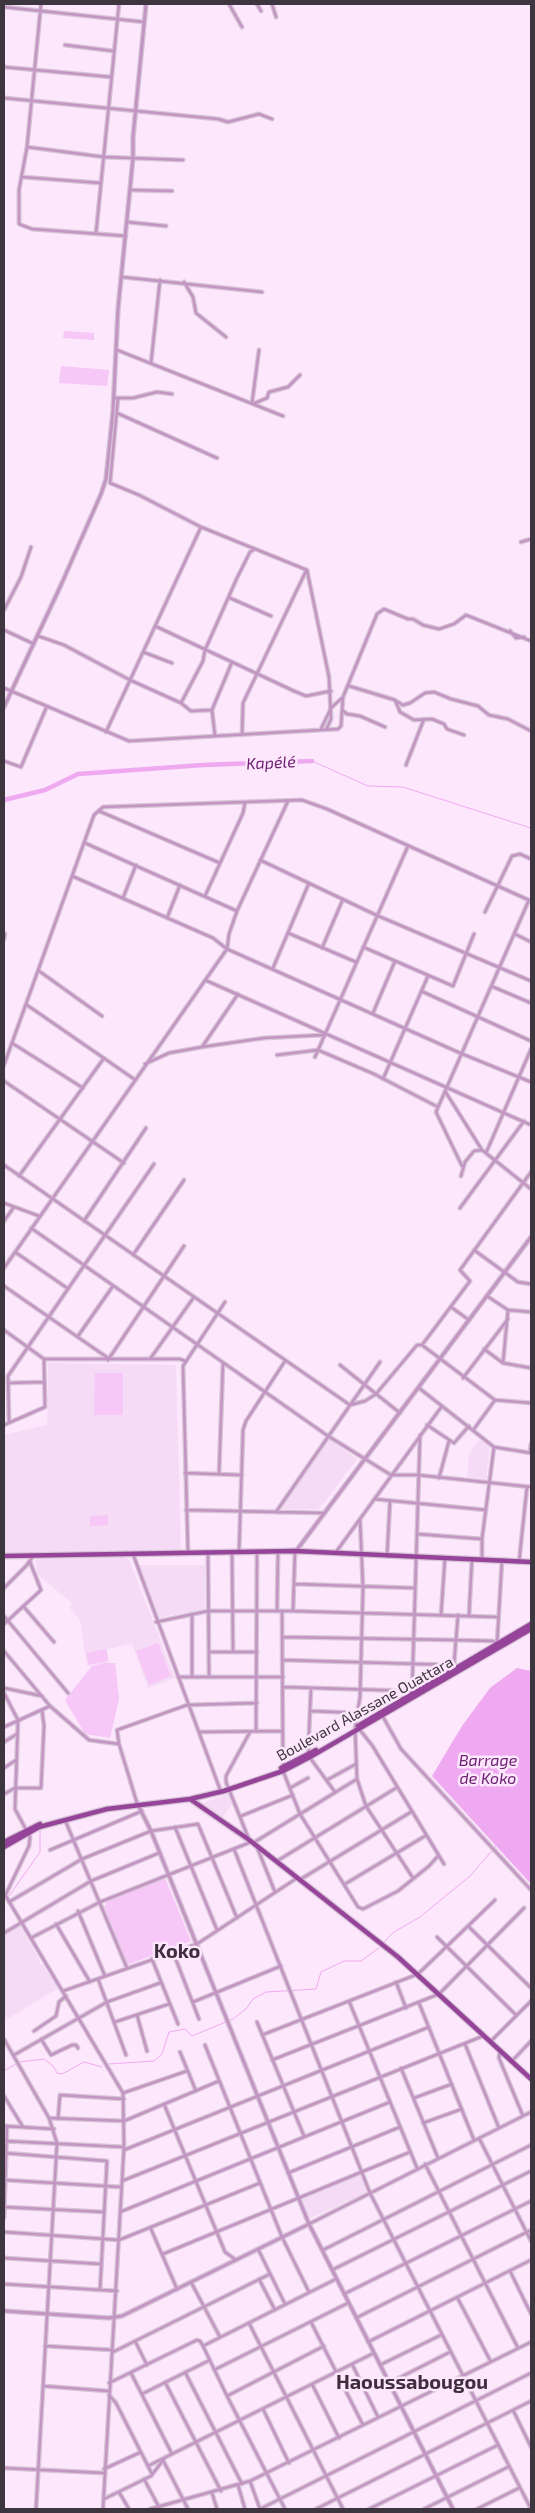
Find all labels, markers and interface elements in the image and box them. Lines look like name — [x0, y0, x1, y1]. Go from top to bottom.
water label: Kapélé — [246, 752, 296, 774]
street label: Boulevard Alassane Ouattara — [274, 1653, 456, 1765]
water label: Barrage de Koko — [459, 1751, 517, 1789]
district label: Koko — [154, 1939, 200, 1963]
district label: Haoussabougou — [336, 2370, 488, 2394]

